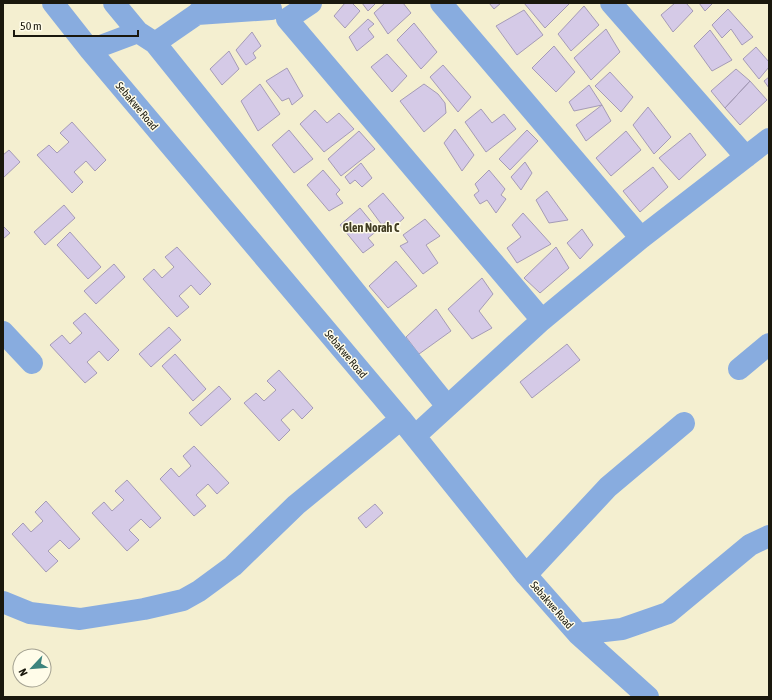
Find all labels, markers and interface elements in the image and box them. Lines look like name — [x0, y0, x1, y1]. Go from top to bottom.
scale bar — [14, 12, 138, 38]
text: 50 m — [20, 19, 42, 33]
street label: Sebakwe Road — [114, 80, 160, 132]
district label: Glen Norah C — [343, 221, 400, 235]
street label: Sebakwe Road — [323, 328, 369, 380]
street label: Sebakwe Road — [528, 579, 576, 631]
north arrow — [12, 648, 52, 688]
text: N — [16, 667, 30, 678]

